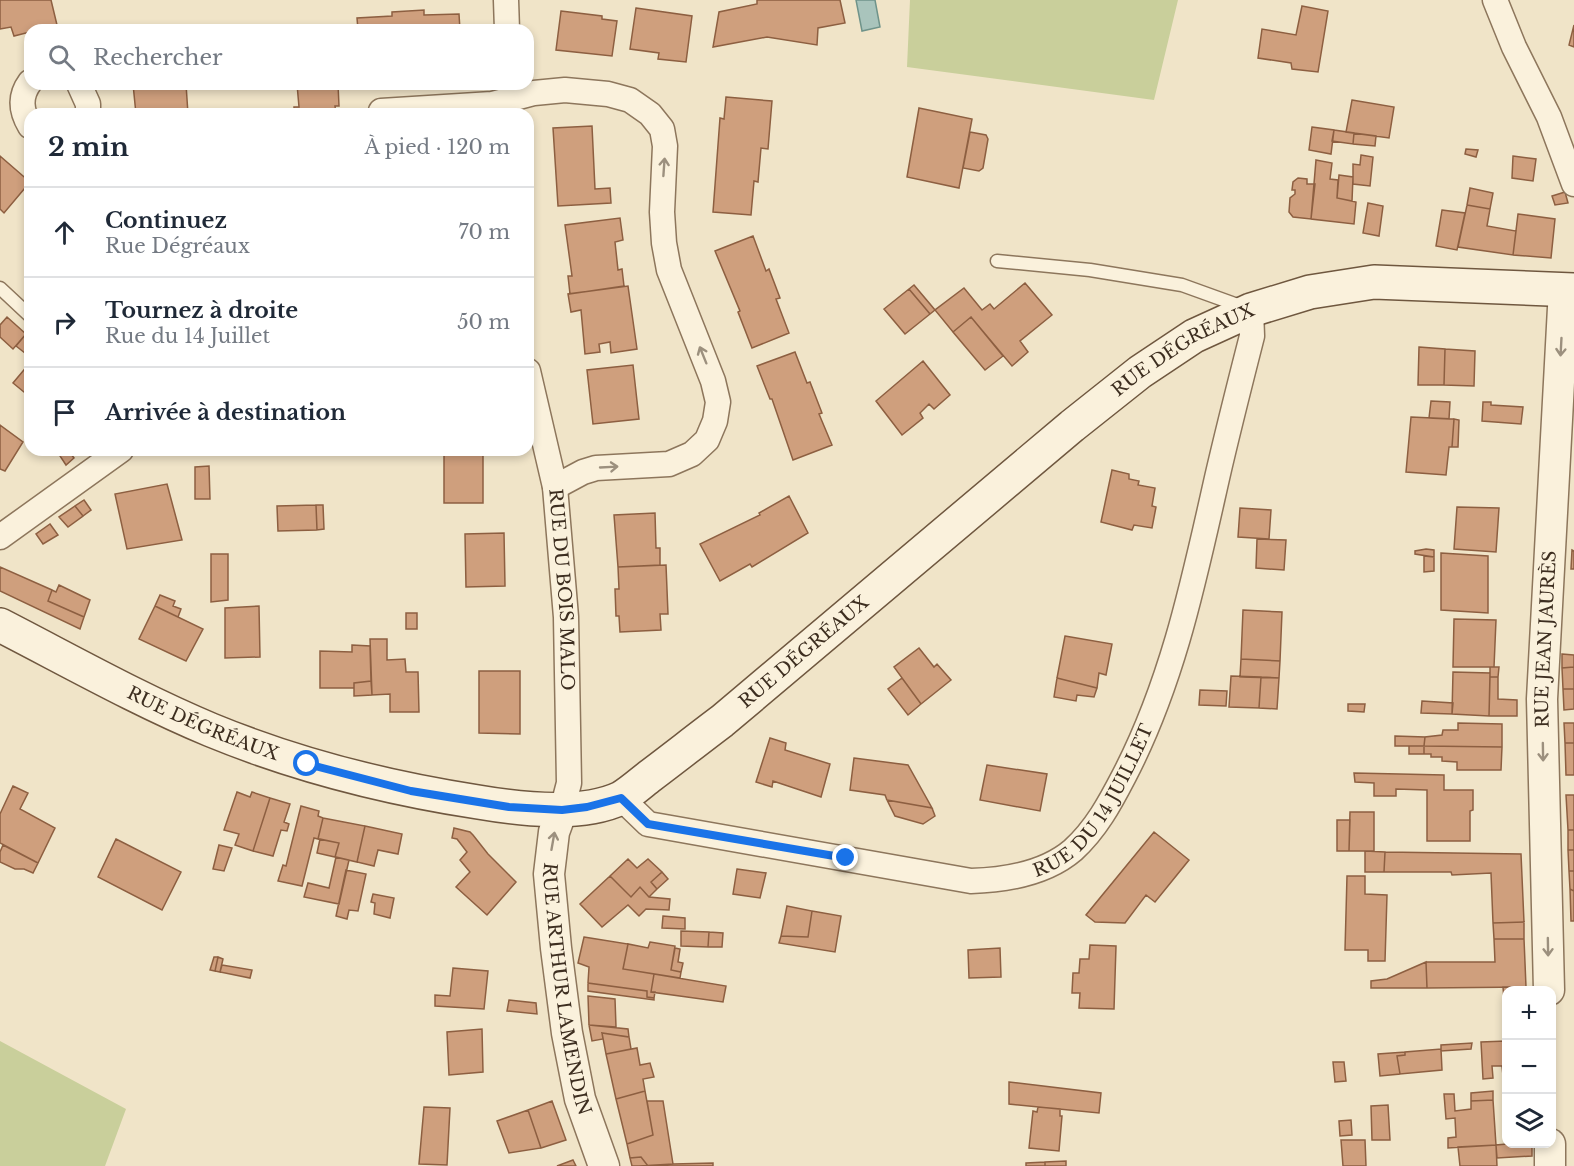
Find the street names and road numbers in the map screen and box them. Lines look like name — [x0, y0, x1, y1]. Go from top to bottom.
street label: RUE DÉGRÉAUX — [1107, 299, 1258, 401]
street label: RUE DU BOIS MALO — [544, 488, 578, 691]
street label: RUE JEAN JAURÈS — [1531, 550, 1561, 728]
street label: RUE DÉGRÉAUX — [735, 591, 873, 713]
street label: RUE DÉGRÉAUX — [123, 682, 282, 765]
street label: RUE DU 14 JUILLET — [1030, 720, 1158, 882]
street label: RUE ARTHUR LAMENDIN — [538, 861, 596, 1118]

